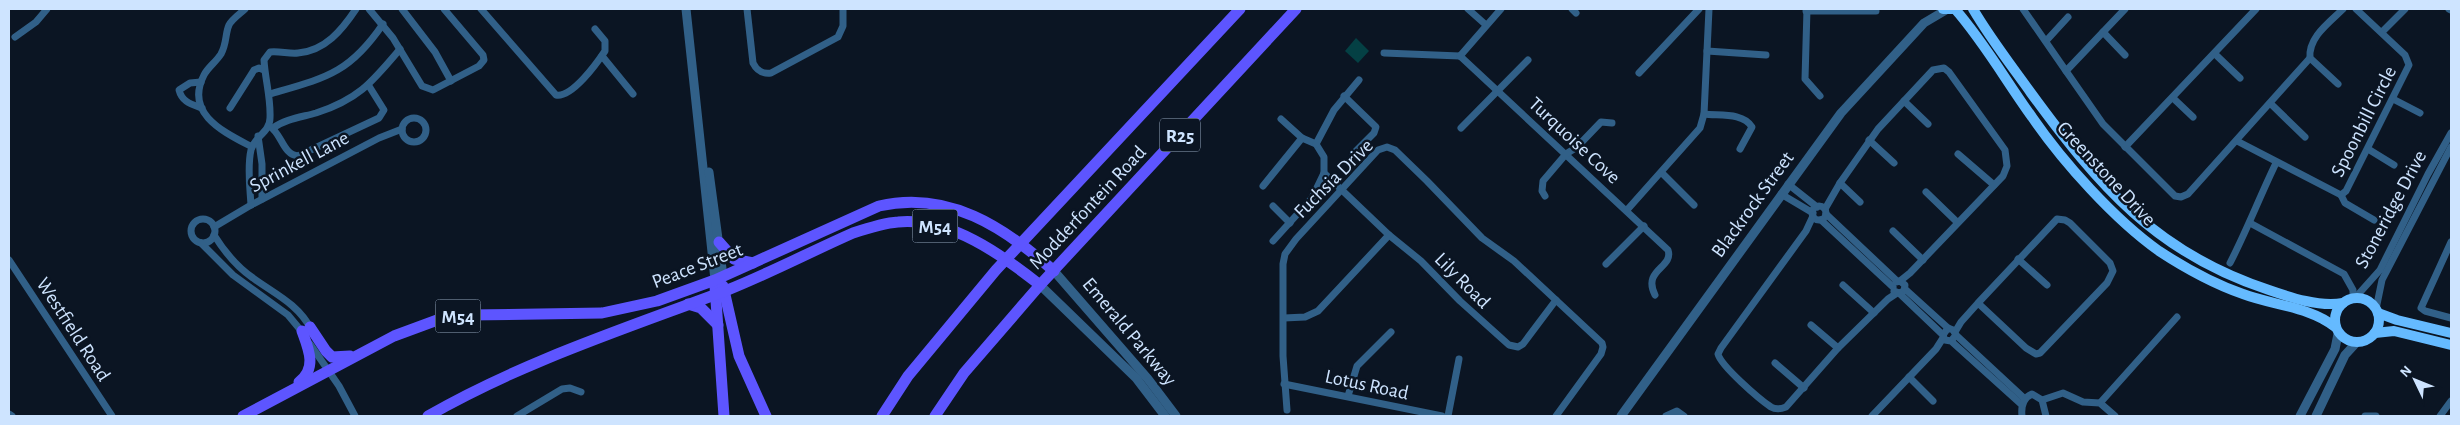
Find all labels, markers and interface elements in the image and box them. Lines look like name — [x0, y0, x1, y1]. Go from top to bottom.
street label: Spoonbill Circle — [2327, 63, 2400, 180]
street label: Turquoise Cove — [1525, 94, 1624, 188]
road number: R25 — [1160, 118, 1200, 152]
street label: Greenstone Drive — [2053, 118, 2159, 230]
street label: Sprinkell Lane — [247, 127, 352, 196]
street label: Fuchsia Drive — [1290, 135, 1377, 222]
street label: Modderfontein Road — [1026, 142, 1150, 273]
street label: Stoneridge Drive — [2351, 147, 2430, 272]
street label: Blackrock Street — [1708, 148, 1798, 261]
road number: M54 — [912, 210, 958, 242]
street label: Peace Street — [649, 239, 746, 292]
street label: Lily Road — [1431, 249, 1494, 312]
street label: Westfield Road — [32, 274, 114, 385]
street label: Emerald Parkway — [1079, 274, 1180, 390]
road number: M54 — [436, 300, 480, 332]
north arrow — [2390, 355, 2440, 405]
text: N — [2398, 363, 2415, 380]
street label: Lotus Road — [1323, 366, 1410, 404]

